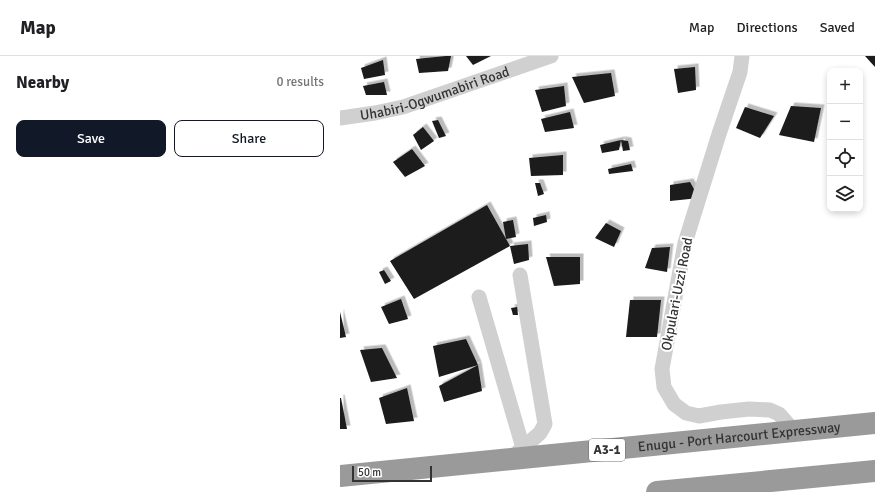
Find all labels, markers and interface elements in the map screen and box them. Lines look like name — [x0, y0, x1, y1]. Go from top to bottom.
text: Map — [20, 16, 56, 40]
text: Map — [689, 19, 715, 36]
text: Directions — [737, 19, 798, 36]
text: Saved — [820, 19, 855, 36]
street label: Uhabiri-Ogwumabiri Road — [359, 63, 511, 124]
map controls — [827, 68, 863, 212]
button: + — [827, 68, 863, 104]
text: Nearby — [16, 72, 69, 93]
text: 0 results — [276, 74, 324, 90]
button: − — [827, 104, 863, 140]
button: Save — [16, 120, 166, 157]
button: Share — [174, 120, 324, 157]
button: locate — [827, 140, 863, 176]
button: layers — [827, 176, 863, 212]
street label: Okpulari-Uzzi Road — [658, 236, 696, 352]
street label: Enugu - Port Harcourt Expressway — [637, 418, 842, 455]
road number: A3-1 — [589, 439, 625, 461]
scale bar — [352, 464, 432, 483]
text: 50 m — [358, 466, 381, 479]

